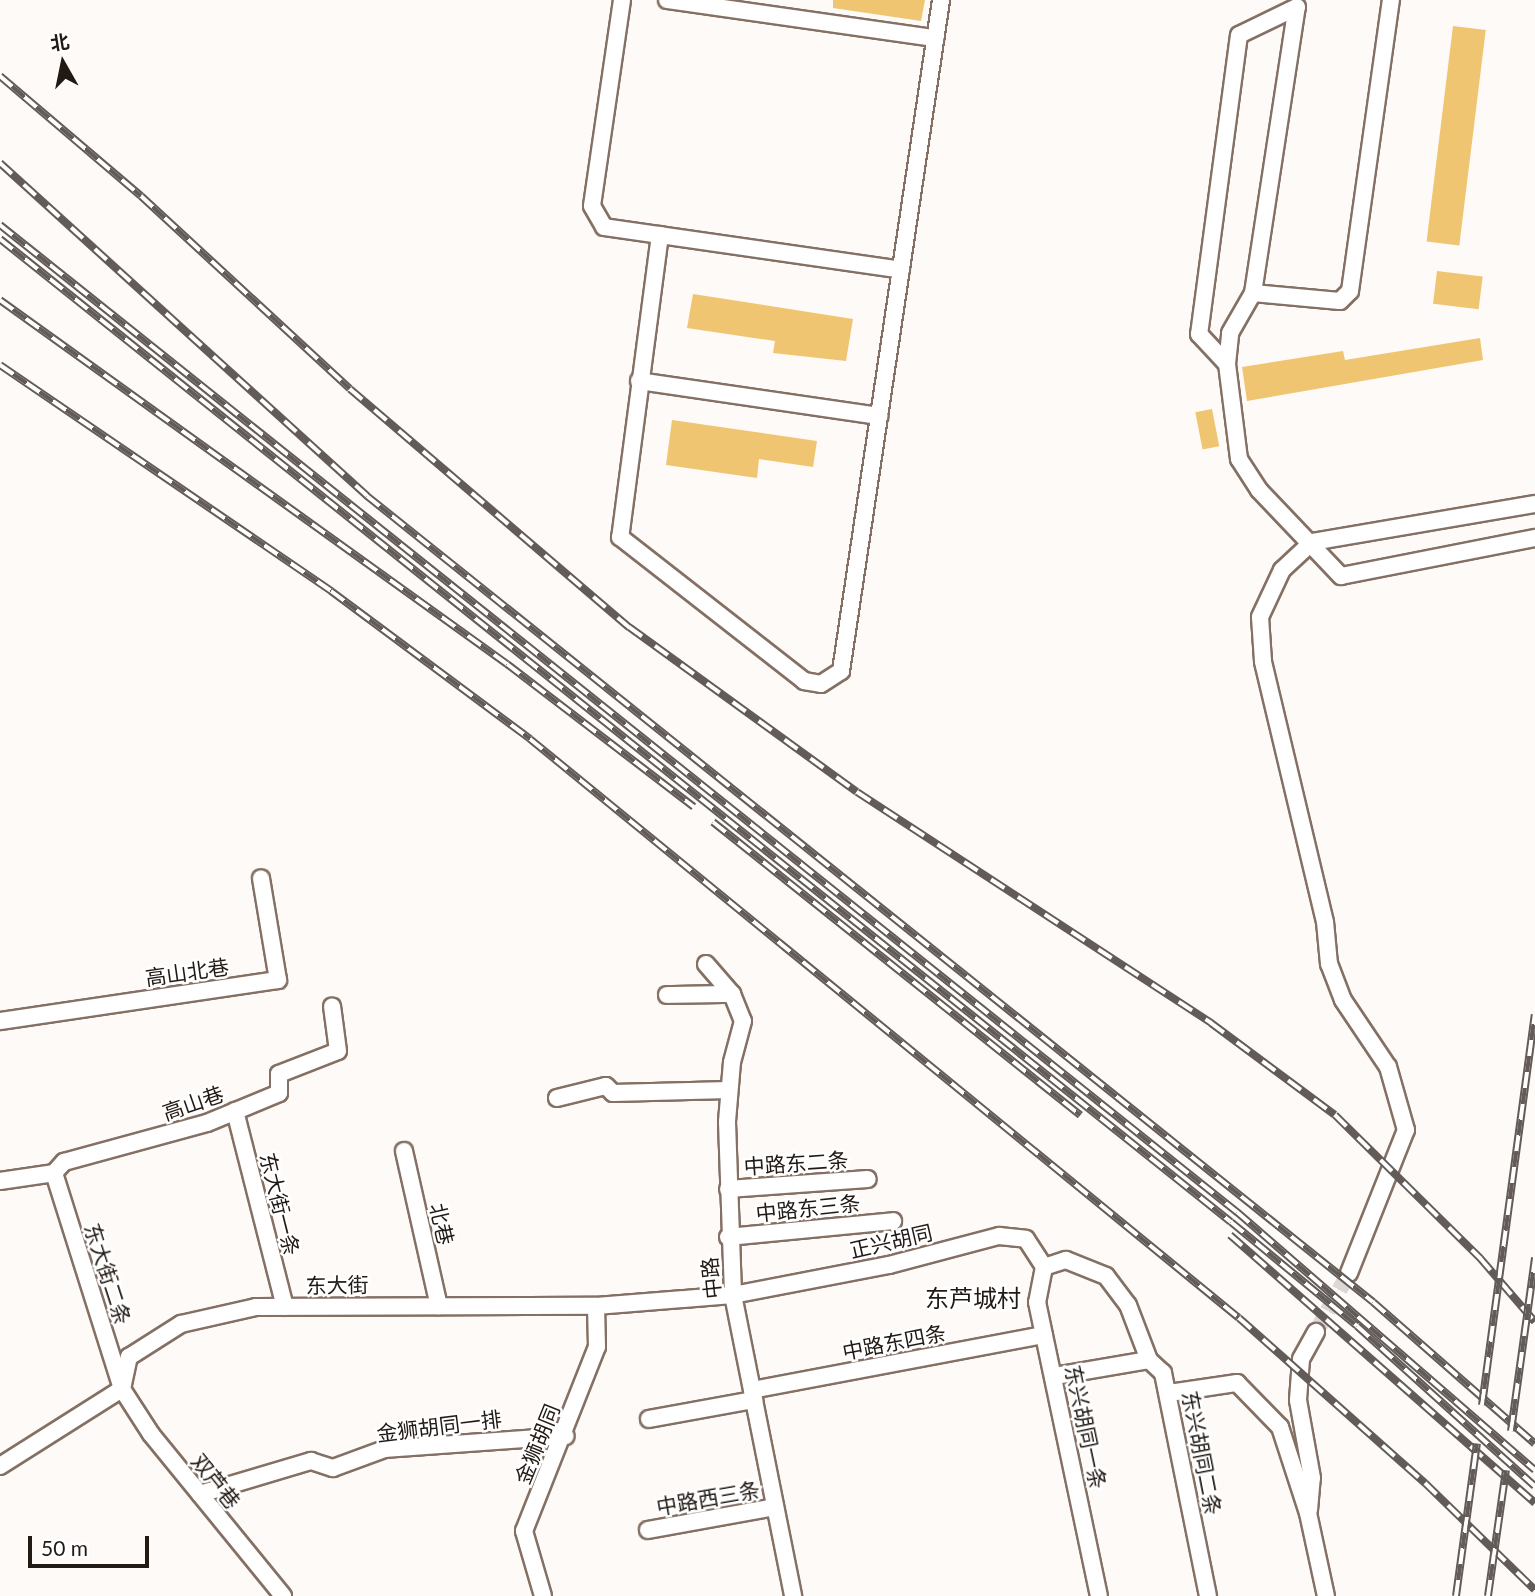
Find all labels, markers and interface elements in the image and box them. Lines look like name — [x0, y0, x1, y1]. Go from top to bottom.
north arrow — [28, 28, 98, 98]
text: 北 — [48, 29, 71, 55]
street label: 高山北巷 — [144, 954, 230, 990]
street label: 高山巷 — [159, 1081, 227, 1125]
street label: 中路东二条 — [743, 1147, 849, 1179]
street label: 东大街一条 — [255, 1150, 305, 1258]
street label: 中路东三条 — [754, 1190, 862, 1226]
street label: 北巷 — [425, 1201, 459, 1247]
street label: 正兴胡同 — [847, 1219, 935, 1263]
street label: 东大街二条 — [80, 1220, 136, 1328]
street label: 中路 — [696, 1256, 726, 1300]
street label: 东大街 — [305, 1272, 369, 1298]
district label: 东芦城村 — [925, 1284, 1021, 1312]
street label: 中路东四条 — [840, 1320, 948, 1364]
street label: 东兴胡同一条 — [1061, 1363, 1111, 1491]
street label: 东兴胡同二条 — [1178, 1389, 1226, 1517]
street label: 金狮胡同 — [510, 1400, 564, 1488]
street label: 金狮胡同一排 — [375, 1406, 503, 1446]
street label: 双芦巷 — [186, 1449, 246, 1513]
street label: 中路西三条 — [654, 1476, 762, 1520]
scale bar — [32, 1522, 152, 1566]
text: 50 m — [41, 1535, 88, 1560]

